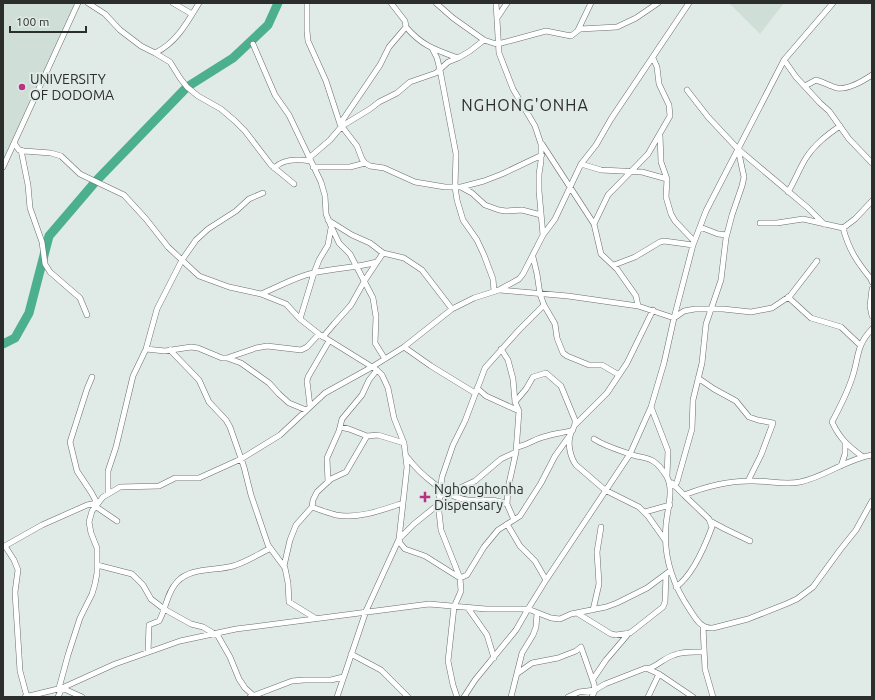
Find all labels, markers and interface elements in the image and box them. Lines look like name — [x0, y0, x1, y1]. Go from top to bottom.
scale bar — [10, 8, 86, 34]
text: 100 m — [16, 15, 49, 28]
place label: UNIVERSITY OF DODOMA — [30, 71, 114, 103]
marker: UNIVERSITY OF DODOMA — [17, 82, 27, 92]
district label: NGHONG'ONHA — [461, 96, 589, 114]
place label: Nghonghonha Dispensary — [434, 481, 524, 513]
marker: Nghonghonha Dispensary — [419, 491, 431, 503]

